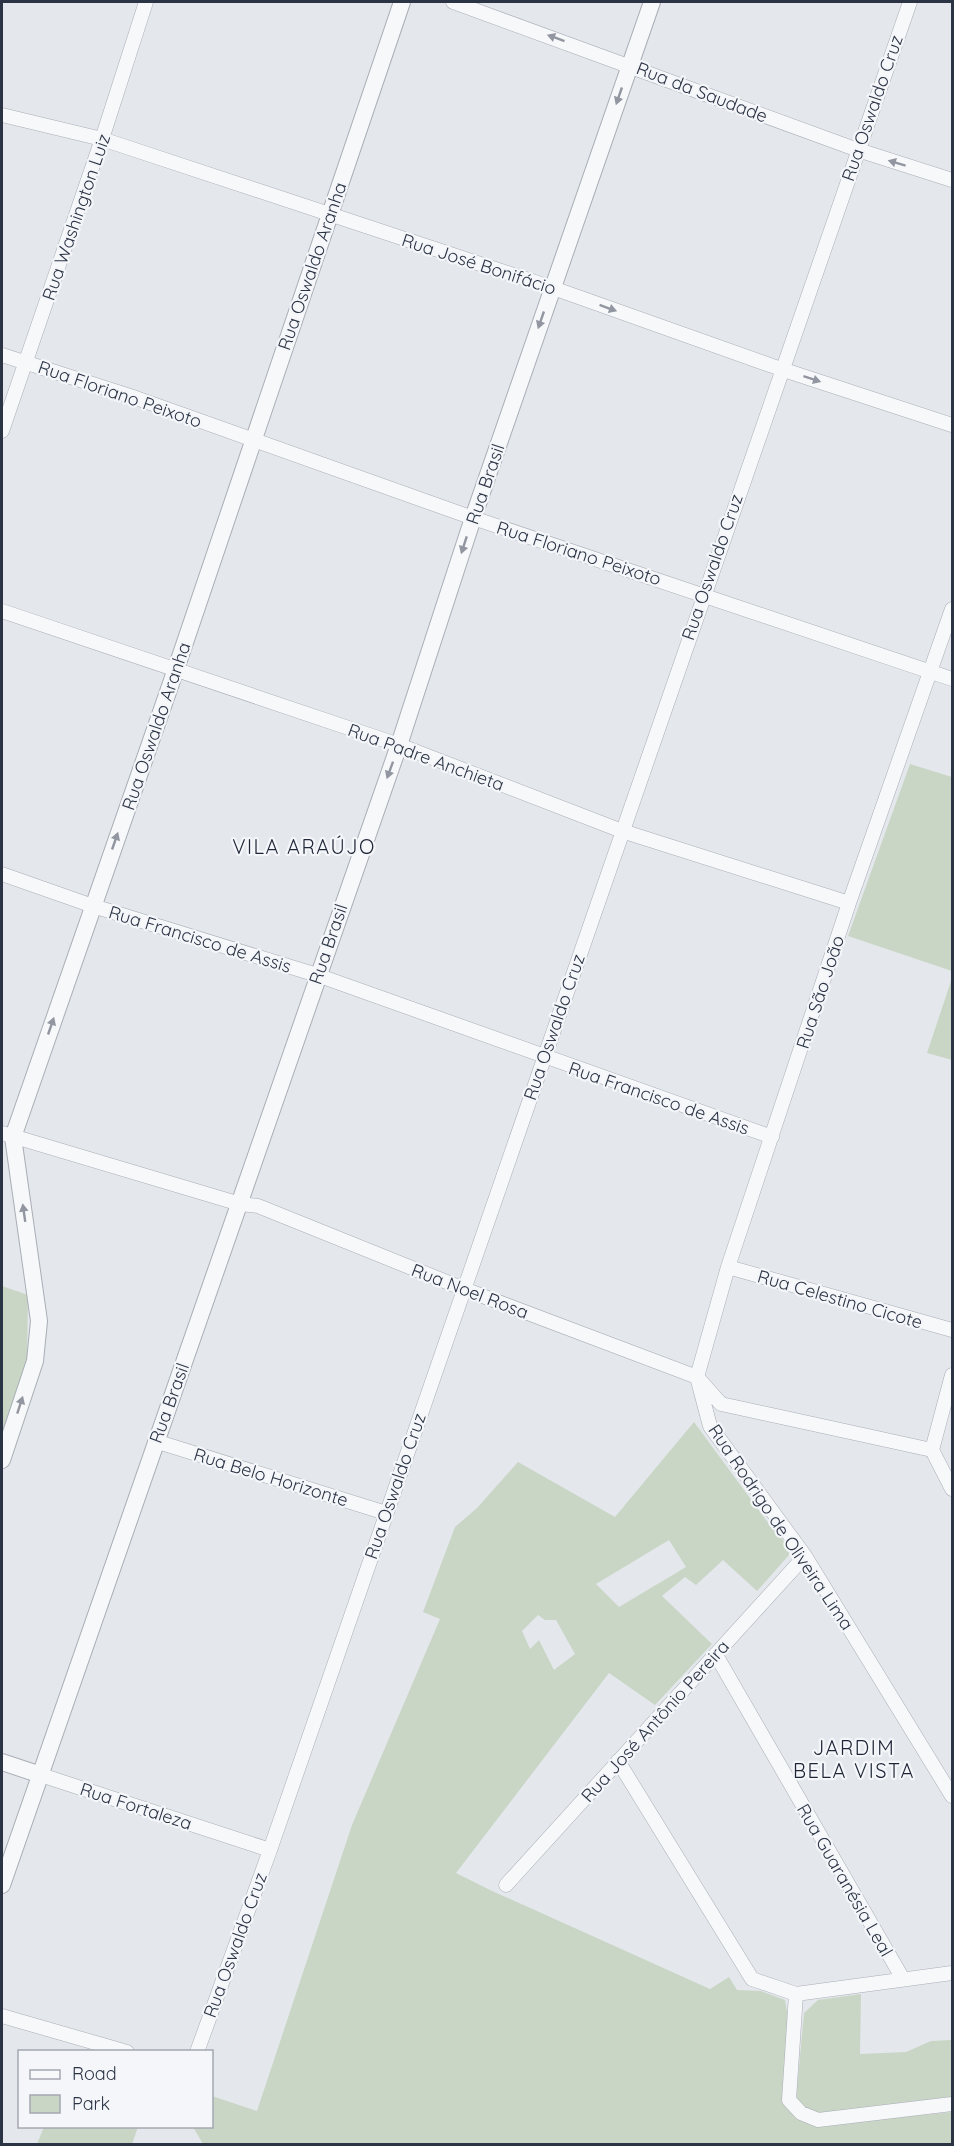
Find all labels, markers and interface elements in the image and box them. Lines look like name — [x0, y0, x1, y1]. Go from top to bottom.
street label: Rua Oswaldo Cruz — [836, 32, 908, 184]
one-way arrow — [547, 33, 565, 43]
street label: Rua da Saudade — [633, 56, 771, 128]
one-way arrow — [613, 88, 623, 106]
street label: Rua Washington Luiz — [37, 131, 115, 303]
one-way arrow — [888, 157, 906, 167]
street label: Rua Oswaldo Aranha — [272, 179, 352, 353]
street label: Rua José Bonifácio — [399, 228, 559, 300]
one-way arrow — [599, 303, 617, 313]
one-way arrow — [536, 312, 546, 330]
street label: Rua Floriano Peixoto — [35, 355, 205, 433]
one-way arrow — [803, 375, 821, 384]
street label: Rua Brasil — [460, 441, 510, 527]
street label: Rua Oswaldo Cruz — [676, 491, 748, 643]
street label: Rua Floriano Peixoto — [494, 516, 664, 590]
one-way arrow — [459, 536, 469, 554]
street label: Rua Oswaldo Aranha — [116, 639, 196, 813]
street label: Rua Padre Anchieta — [345, 718, 507, 796]
one-way arrow — [385, 761, 395, 779]
one-way arrow — [111, 832, 121, 850]
district label: VILA ARAÚJO — [232, 834, 376, 859]
street label: Rua Francisco de Assis — [106, 900, 294, 978]
street label: Rua Brasil — [303, 901, 353, 987]
street label: Rua São João — [791, 932, 849, 1052]
street label: Rua Oswaldo Cruz — [518, 951, 590, 1103]
one-way arrow — [47, 1017, 57, 1035]
street label: Rua Francisco de Assis — [566, 1056, 752, 1140]
one-way arrow — [20, 1204, 29, 1223]
street label: Rua Noel Rosa — [408, 1258, 532, 1324]
street label: Rua Celestino Cicote — [755, 1264, 925, 1334]
street label: Rua Brasil — [144, 1360, 194, 1446]
one-way arrow — [16, 1396, 25, 1414]
street label: Rua Oswaldo Cruz — [359, 1410, 431, 1562]
street label: Rua Rodrigo de Oliveira Lima — [703, 1420, 859, 1634]
street label: Rua Belo Horizonte — [191, 1443, 351, 1511]
street label: Rua José Antônio Pereira — [576, 1635, 734, 1807]
district label: JARDIM BELA VISTA — [793, 1735, 915, 1783]
street label: Rua Fortaleza — [77, 1777, 195, 1835]
street label: Rua Guaranésia Leal — [792, 1799, 898, 1961]
street label: Rua Oswaldo Cruz — [198, 1869, 272, 2021]
legend — [18, 2050, 213, 2128]
text: Road — [72, 2062, 117, 2085]
text: Park — [72, 2092, 110, 2115]

